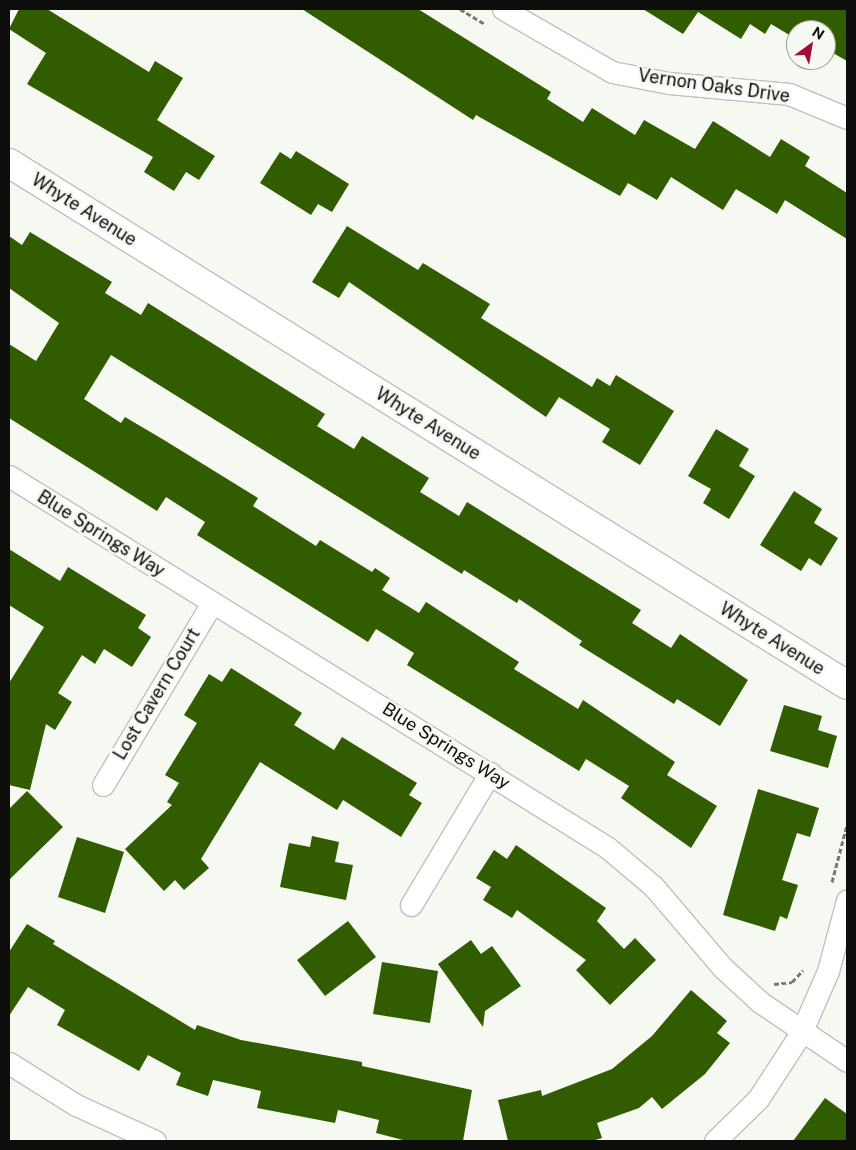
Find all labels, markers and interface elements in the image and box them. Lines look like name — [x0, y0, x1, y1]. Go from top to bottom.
north arrow — [786, 20, 836, 70]
text: N — [810, 23, 827, 43]
street label: Vernon Oaks Drive — [637, 65, 791, 107]
street label: Whyte Avenue — [27, 169, 141, 251]
street label: Whyte Avenue — [371, 383, 485, 465]
street label: Blue Springs Way — [33, 486, 169, 582]
street label: Whyte Avenue — [715, 598, 829, 680]
street label: Lost Cavern Court — [109, 624, 205, 764]
street label: Blue Springs Way — [378, 698, 514, 794]

